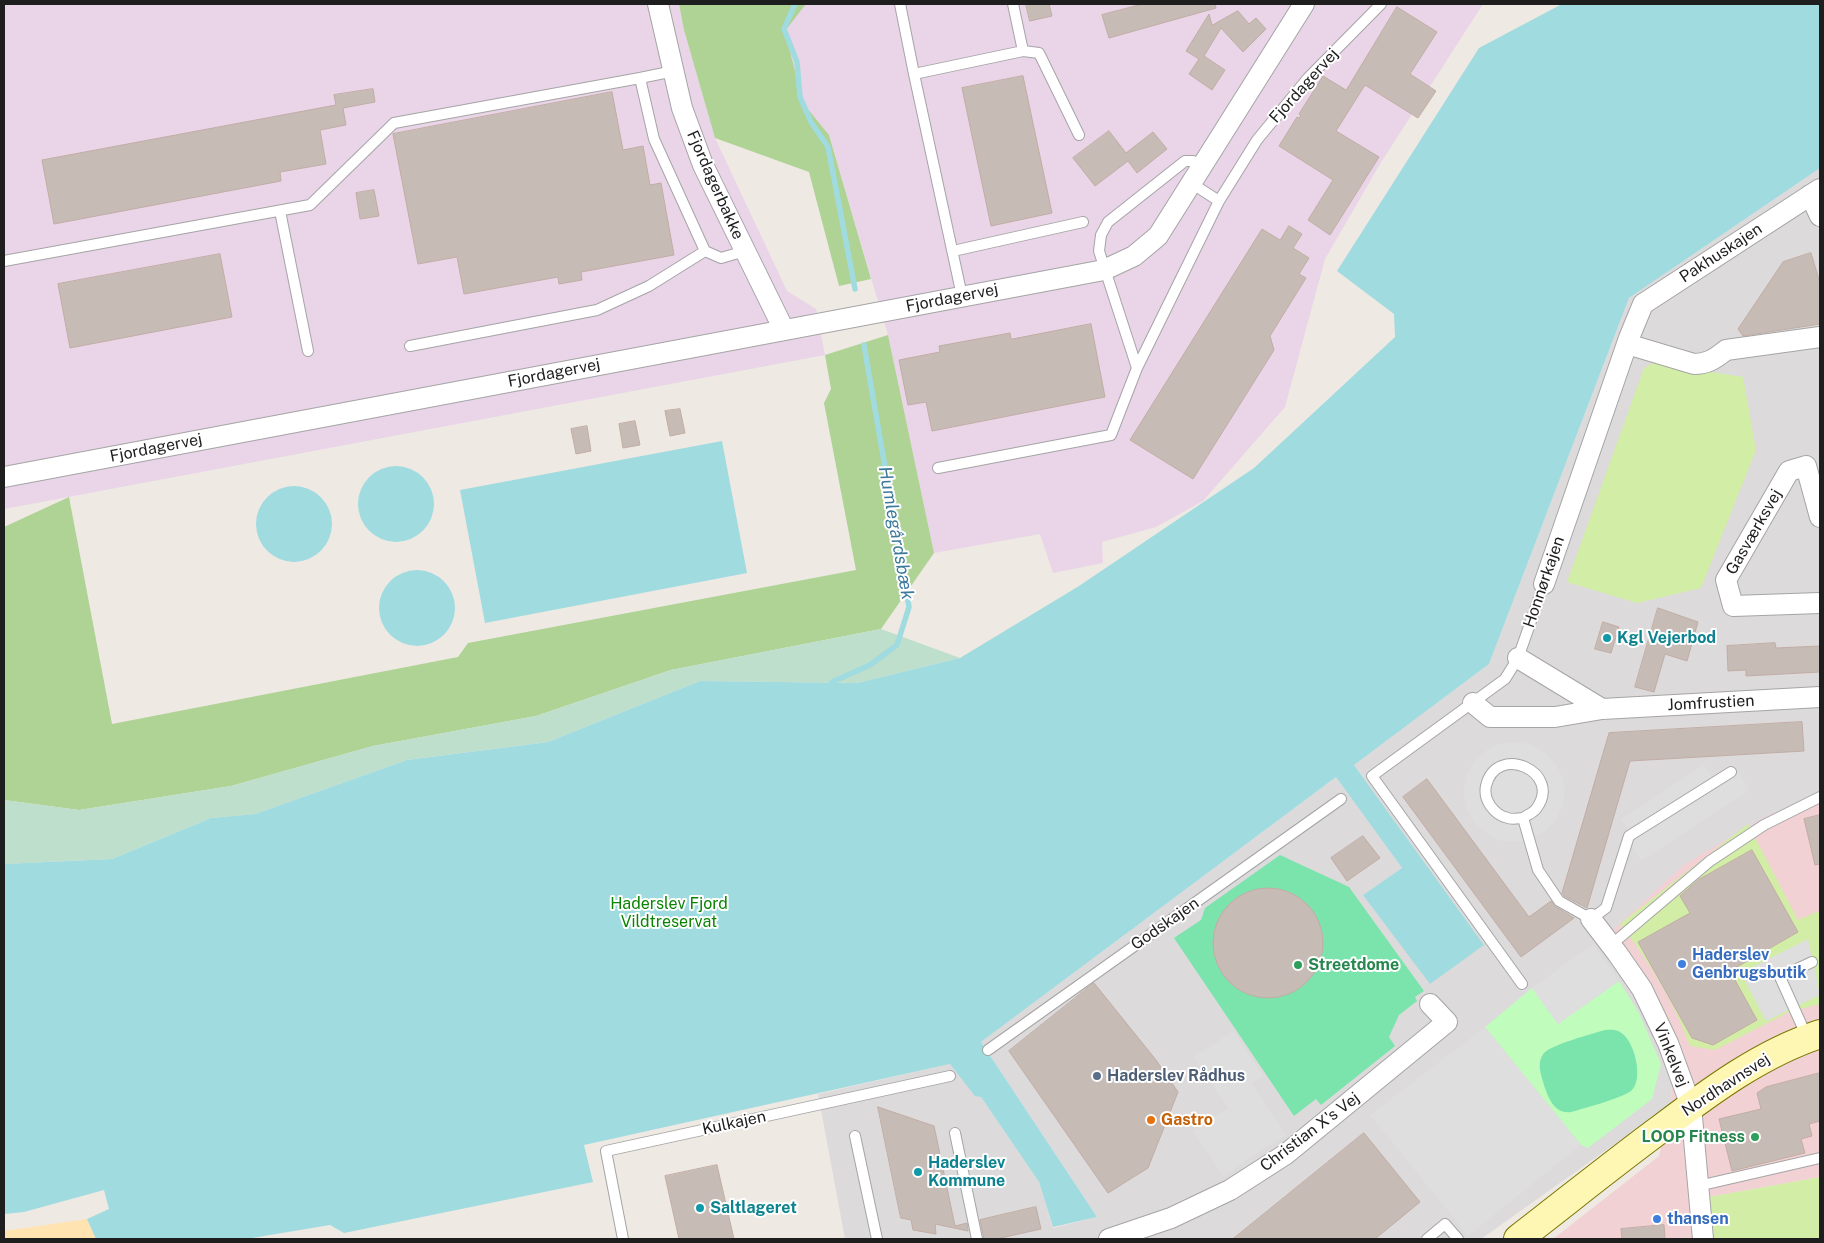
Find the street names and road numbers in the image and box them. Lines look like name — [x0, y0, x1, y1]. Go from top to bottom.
street label: Fjordagervej — [1266, 45, 1342, 127]
street label: Fjordagerbakke — [682, 128, 748, 242]
street label: Pakhuskajen — [1676, 219, 1766, 287]
street label: Fjordagervej — [904, 280, 1000, 316]
street label: Fjordagervej — [506, 355, 602, 391]
street label: Fjordagervej — [108, 430, 204, 466]
street label: Gasværksvej — [1722, 486, 1786, 578]
street label: Honnørkajen — [1519, 534, 1569, 630]
street label: Jomfrustien — [1667, 691, 1755, 715]
street label: Godskajen — [1127, 894, 1203, 954]
street label: Vinkelvej — [1649, 1020, 1693, 1090]
street label: Nordhavnsvej — [1678, 1049, 1774, 1121]
street label: Christian X's Vej — [1256, 1088, 1364, 1176]
street label: Kulkajen — [700, 1107, 768, 1139]

